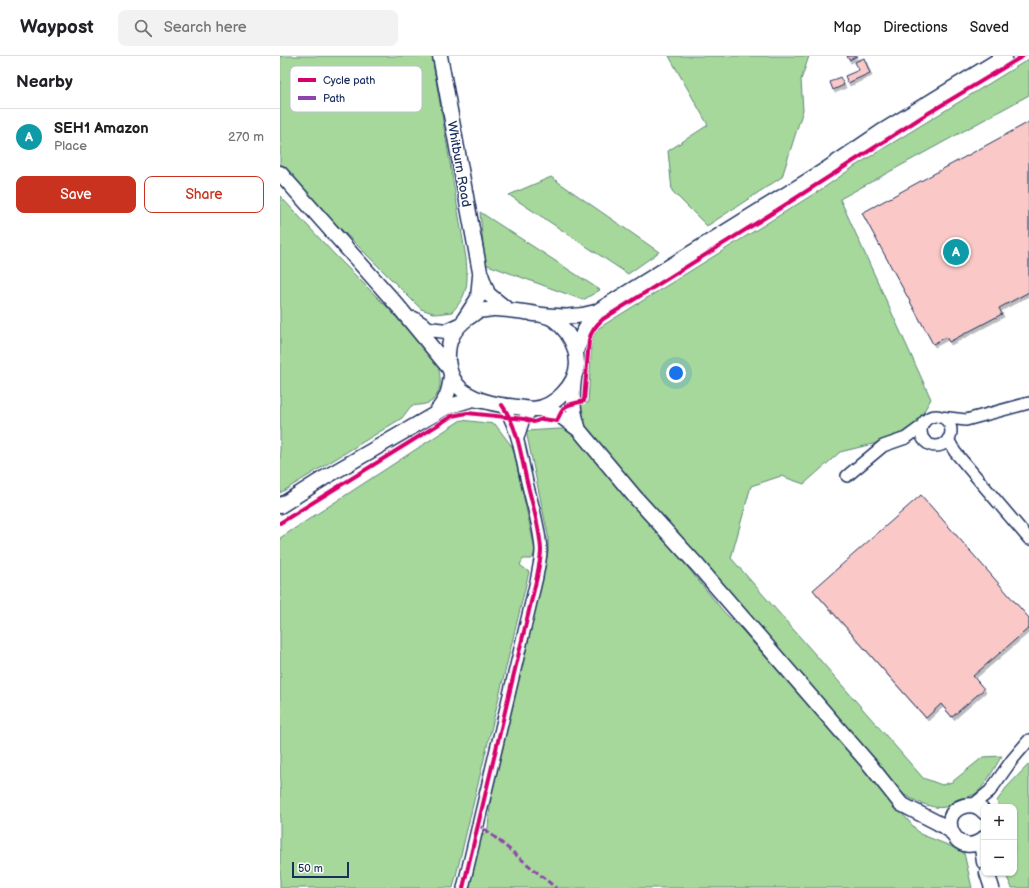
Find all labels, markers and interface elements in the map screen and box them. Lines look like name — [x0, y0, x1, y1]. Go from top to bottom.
search box — [118, 10, 398, 46]
text: Waypost — [20, 16, 94, 39]
icon: search — [132, 17, 154, 39]
text: Search here — [164, 18, 247, 37]
text: Map — [833, 19, 861, 36]
text: Directions — [883, 19, 948, 36]
text: Saved — [970, 19, 1009, 36]
legend — [290, 66, 422, 112]
text: Nearby — [16, 72, 73, 92]
text: Cycle path — [323, 74, 375, 87]
text: Path — [323, 92, 345, 105]
text: SEH1 Amazon — [54, 119, 149, 138]
street label: Whitburn Road — [444, 120, 474, 208]
text: A — [25, 129, 33, 145]
text: 270 m — [228, 129, 264, 145]
text: Place — [54, 138, 87, 154]
button: Save — [16, 176, 136, 213]
button: Share — [144, 176, 264, 213]
pin: A — [943, 237, 969, 267]
your location — [666, 363, 686, 383]
map controls — [981, 804, 1017, 876]
button: + — [981, 804, 1017, 840]
button: − — [981, 840, 1017, 876]
scale bar — [292, 860, 349, 879]
text: 50 m — [298, 862, 323, 875]

